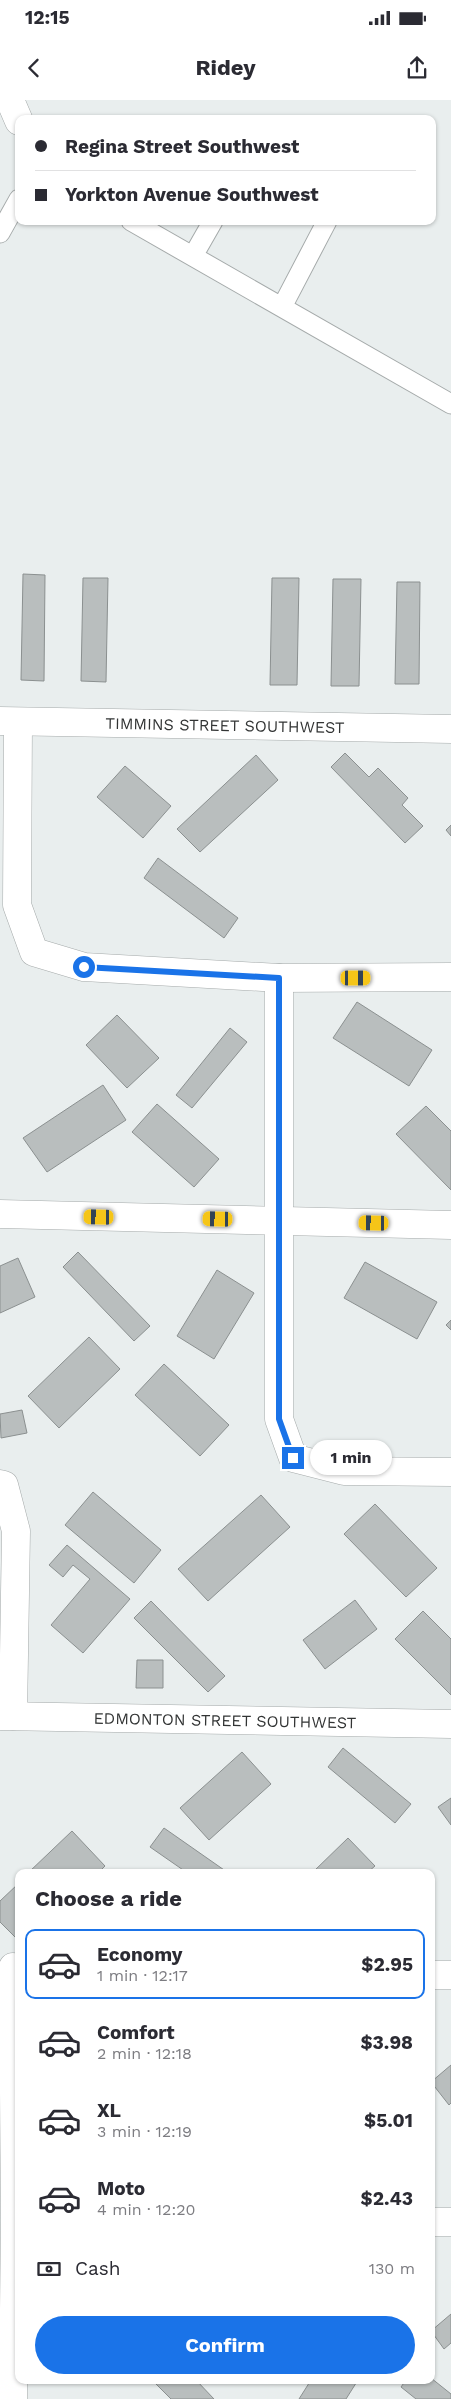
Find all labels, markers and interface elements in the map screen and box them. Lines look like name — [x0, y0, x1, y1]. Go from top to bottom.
text: 12:15 — [25, 6, 70, 29]
icon: back — [20, 54, 48, 82]
icon: share — [403, 54, 431, 82]
text: Ridey — [195, 55, 256, 80]
text: Regina Street Southwest — [65, 135, 299, 158]
text: Yorkton Avenue Southwest — [65, 183, 319, 206]
street label: TIMMINS STREET SOUTHWEST — [105, 714, 345, 737]
route start — [73, 956, 95, 978]
car — [341, 971, 371, 986]
car — [83, 1209, 114, 1225]
car — [202, 1211, 233, 1227]
car — [358, 1215, 389, 1231]
callout: 1 min — [310, 1440, 393, 1476]
route end — [282, 1447, 304, 1469]
text: 1 min — [330, 1448, 372, 1467]
street label: EDMONTON STREET SOUTHWEST — [93, 1709, 357, 1732]
text: Choose a ride — [35, 1886, 182, 1911]
icon: car — [37, 1942, 82, 1987]
text: Economy — [97, 1943, 182, 1966]
text: $2.95 — [361, 1953, 413, 1976]
text: 1 min · 12:17 — [97, 1966, 188, 1985]
icon: car — [37, 2020, 82, 2065]
text: Comfort — [97, 2021, 175, 2044]
text: $3.98 — [360, 2031, 413, 2054]
text: 2 min · 12:18 — [97, 2044, 192, 2063]
icon: car — [37, 2098, 82, 2143]
text: XL — [97, 2099, 121, 2122]
text: $5.01 — [364, 2109, 413, 2132]
text: 3 min · 12:19 — [97, 2122, 192, 2141]
icon: car — [37, 2176, 82, 2221]
text: Moto — [97, 2177, 145, 2200]
text: $2.43 — [361, 2187, 413, 2210]
text: 4 min · 12:20 — [97, 2200, 195, 2219]
icon: cash — [35, 2255, 63, 2283]
text: Cash — [75, 2257, 121, 2280]
text: 130 m — [369, 2259, 415, 2278]
button: Confirm — [35, 2316, 415, 2374]

